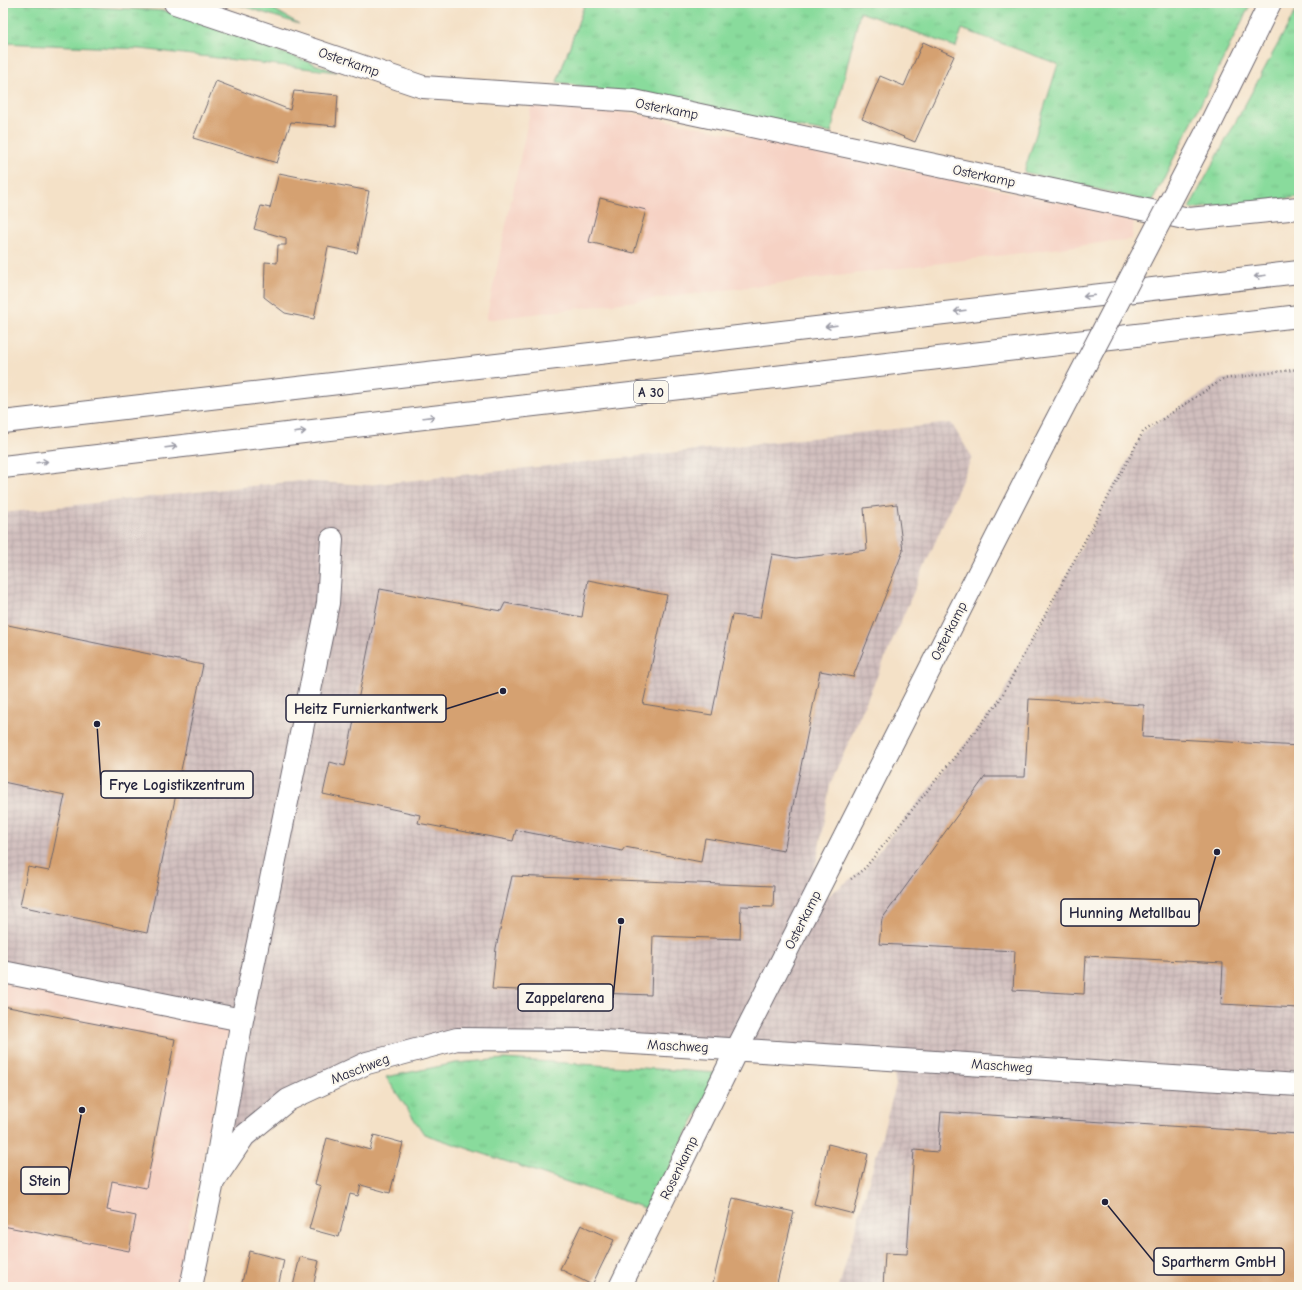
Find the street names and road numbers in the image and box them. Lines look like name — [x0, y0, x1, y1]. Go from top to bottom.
street label: Osterkamp — [316, 44, 382, 80]
street label: Osterkamp — [634, 95, 700, 123]
street label: Osterkamp — [951, 161, 1017, 191]
road number: A 30 — [634, 381, 668, 403]
street label: Osterkamp — [927, 599, 971, 663]
street label: Osterkamp — [781, 888, 825, 952]
street label: Maschweg — [647, 1036, 709, 1056]
street label: Maschweg — [328, 1050, 392, 1088]
street label: Maschweg — [971, 1055, 1033, 1077]
street label: Rosenkamp — [656, 1133, 702, 1203]

